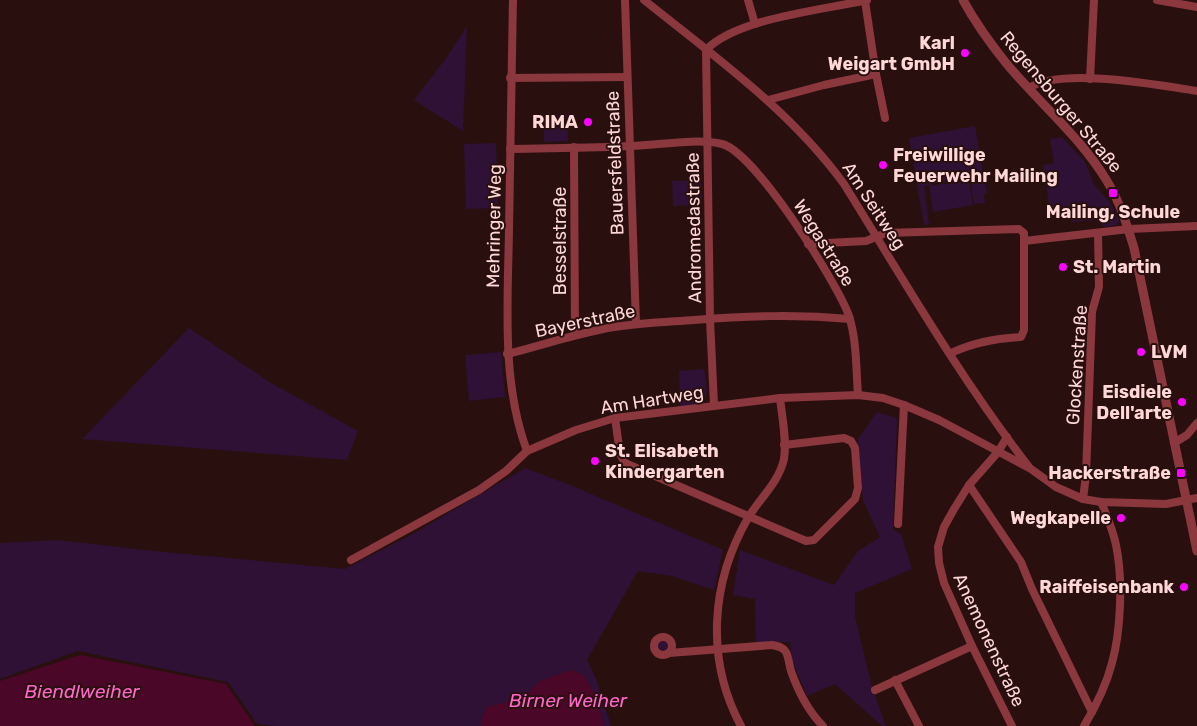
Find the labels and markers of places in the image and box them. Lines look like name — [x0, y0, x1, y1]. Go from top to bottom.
place label: Karl Weigart GmbH — [828, 32, 955, 75]
marker: Karl Weigart GmbH — [959, 47, 971, 59]
place label: RIMA — [532, 111, 578, 133]
marker: RIMA — [582, 116, 594, 128]
place label: Freiwillige Feuerwehr Mailing — [893, 144, 1058, 187]
marker: Freiwillige Feuerwehr Mailing — [877, 159, 889, 171]
marker: Mailing, Schule — [1107, 187, 1119, 199]
place label: Mailing, Schule — [1046, 201, 1181, 223]
place label: St. Martin — [1073, 256, 1161, 278]
marker: St. Martin — [1057, 261, 1069, 273]
place label: LVM — [1151, 341, 1188, 363]
marker: LVM — [1135, 346, 1147, 358]
place label: Eisdiele Dell'arte — [1096, 381, 1172, 424]
marker: Eisdiele Dell'arte — [1176, 396, 1188, 408]
place label: St. Elisabeth Kindergarten — [605, 440, 725, 483]
marker: St. Elisabeth Kindergarten — [589, 455, 601, 467]
place label: Hackerstraße — [1048, 462, 1171, 484]
marker: Hackerstraße — [1175, 467, 1187, 479]
place label: Wegkapelle — [1010, 507, 1111, 529]
marker: Wegkapelle — [1115, 512, 1127, 524]
place label: Raiffeisenbank — [1039, 576, 1174, 598]
marker: Raiffeisenbank — [1178, 581, 1190, 593]

